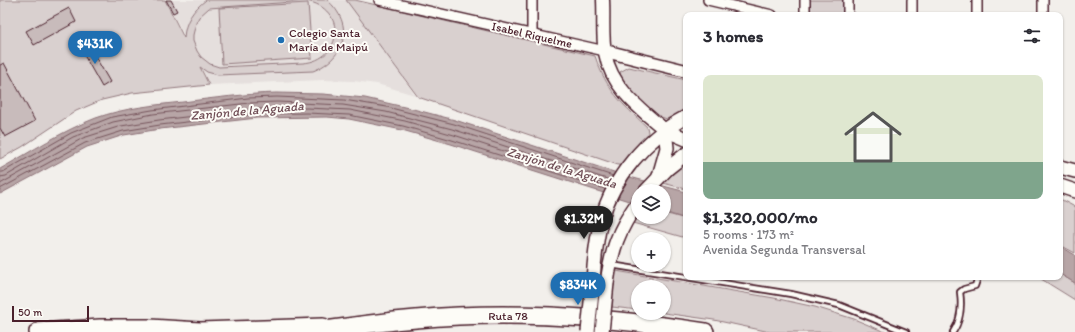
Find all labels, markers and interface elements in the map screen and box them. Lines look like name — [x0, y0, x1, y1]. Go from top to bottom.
street label: Isabel Riquelme — [490, 19, 574, 51]
icon: filters — [1021, 25, 1043, 47]
place label: Colegio Santa María de Maipú — [289, 26, 368, 54]
text: 3 homes — [703, 26, 763, 46]
pin: $431K — [67, 31, 123, 65]
marker: Colegio Santa María de Maipú — [276, 35, 286, 45]
text: $431K — [77, 36, 113, 51]
water label: Zanjón de la Aguada — [190, 98, 305, 123]
icon: home — [837, 101, 909, 173]
water label: Zanjón de la Aguada — [505, 144, 619, 191]
map controls — [631, 184, 671, 320]
button: layers — [631, 184, 671, 224]
pin: $1.32M — [551, 206, 617, 240]
text: $1,320,000/mo — [703, 207, 818, 227]
text: $1.32M — [564, 211, 604, 226]
text: 5 rooms · 173 m² — [703, 227, 794, 242]
button: + — [631, 232, 671, 272]
text: Avenida Segunda Transversal — [703, 242, 866, 257]
pin: $834K — [550, 272, 606, 306]
text: $834K — [560, 277, 596, 292]
button: − — [631, 280, 671, 320]
scale bar — [12, 304, 89, 323]
text: 50 m — [18, 306, 42, 319]
street label: Ruta 78 — [488, 309, 528, 323]

